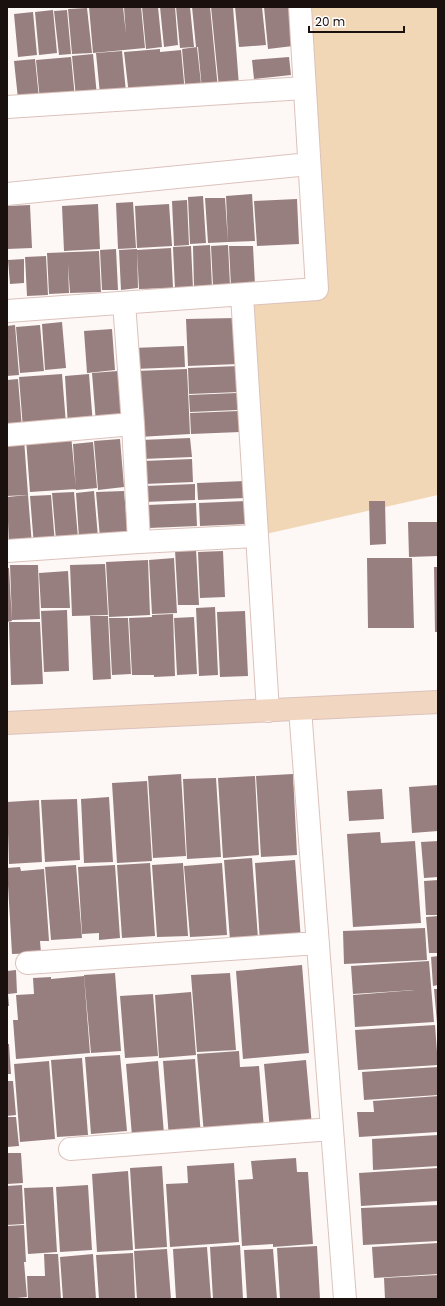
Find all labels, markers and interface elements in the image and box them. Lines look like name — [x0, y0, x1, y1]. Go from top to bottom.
scale bar — [309, 8, 404, 34]
text: 20 m — [315, 13, 345, 30]

